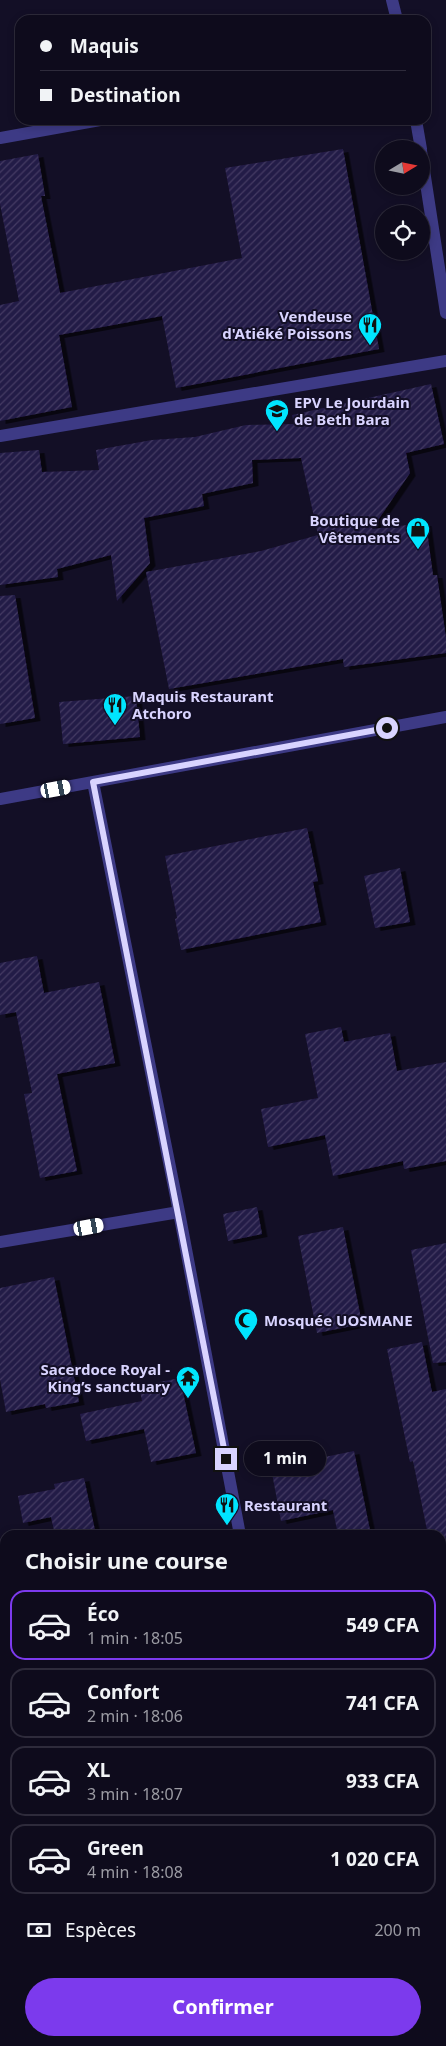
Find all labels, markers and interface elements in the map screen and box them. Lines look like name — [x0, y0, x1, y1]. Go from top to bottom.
text: Maquis — [70, 33, 139, 59]
text: Destination — [70, 82, 181, 108]
north arrow — [375, 140, 430, 195]
map controls — [375, 140, 430, 260]
button: locate — [375, 205, 430, 260]
place label: Vendeuse d'Atiéké Poissons — [222, 306, 352, 343]
restaurant icon: Vendeuse d'Atiéké Poissons — [357, 312, 383, 346]
place label: EPV Le Jourdain de Beth Bara — [294, 392, 410, 429]
school or university icon: EPV Le Jourdain de Beth Bara — [264, 398, 290, 432]
place label: Boutique de Vêtements — [309, 510, 400, 547]
shop icon: Boutique de Vêtements — [405, 516, 431, 550]
place label: Maquis Restaurant Atchoro — [132, 686, 274, 723]
restaurant icon: Maquis Restaurant Atchoro — [102, 692, 128, 726]
route start — [376, 717, 398, 739]
car — [39, 779, 72, 799]
car — [72, 1217, 105, 1237]
mosque icon: Mosquée UOSMANE — [233, 1307, 259, 1341]
place label: Mosquée UOSMANE — [264, 1310, 413, 1330]
place label: Sacerdoce Royal - King’s sanctuary — [41, 1359, 170, 1396]
temple icon: Sacerdoce Royal - King’s sanctuary — [175, 1365, 201, 1399]
callout: 1 min — [244, 1442, 326, 1476]
text: 1 min — [263, 1447, 307, 1469]
route end — [215, 1448, 237, 1470]
restaurant icon: Restaurant — [214, 1492, 240, 1526]
place label: Restaurant — [244, 1495, 328, 1515]
text: Choisir une course — [25, 1545, 228, 1575]
text: Éco — [87, 1601, 119, 1627]
icon: car — [27, 1603, 72, 1648]
text: 549 CFA — [346, 1612, 419, 1638]
text: 1 min · 18:05 — [87, 1627, 183, 1649]
text: Confort — [87, 1679, 159, 1705]
icon: car — [27, 1681, 72, 1726]
text: 741 CFA — [346, 1690, 419, 1716]
text: 2 min · 18:06 — [87, 1705, 183, 1727]
text: XL — [87, 1757, 110, 1783]
icon: car — [27, 1759, 72, 1804]
text: 933 CFA — [346, 1768, 419, 1794]
text: 3 min · 18:07 — [87, 1783, 183, 1805]
text: Green — [87, 1835, 144, 1861]
icon: car — [27, 1837, 72, 1882]
text: 1 020 CFA — [330, 1846, 419, 1872]
text: 4 min · 18:08 — [87, 1861, 183, 1883]
icon: cash — [25, 1916, 53, 1944]
text: Espèces — [65, 1917, 136, 1943]
text: 200 m — [374, 1919, 421, 1941]
button: Confirmer — [25, 1978, 421, 2036]

